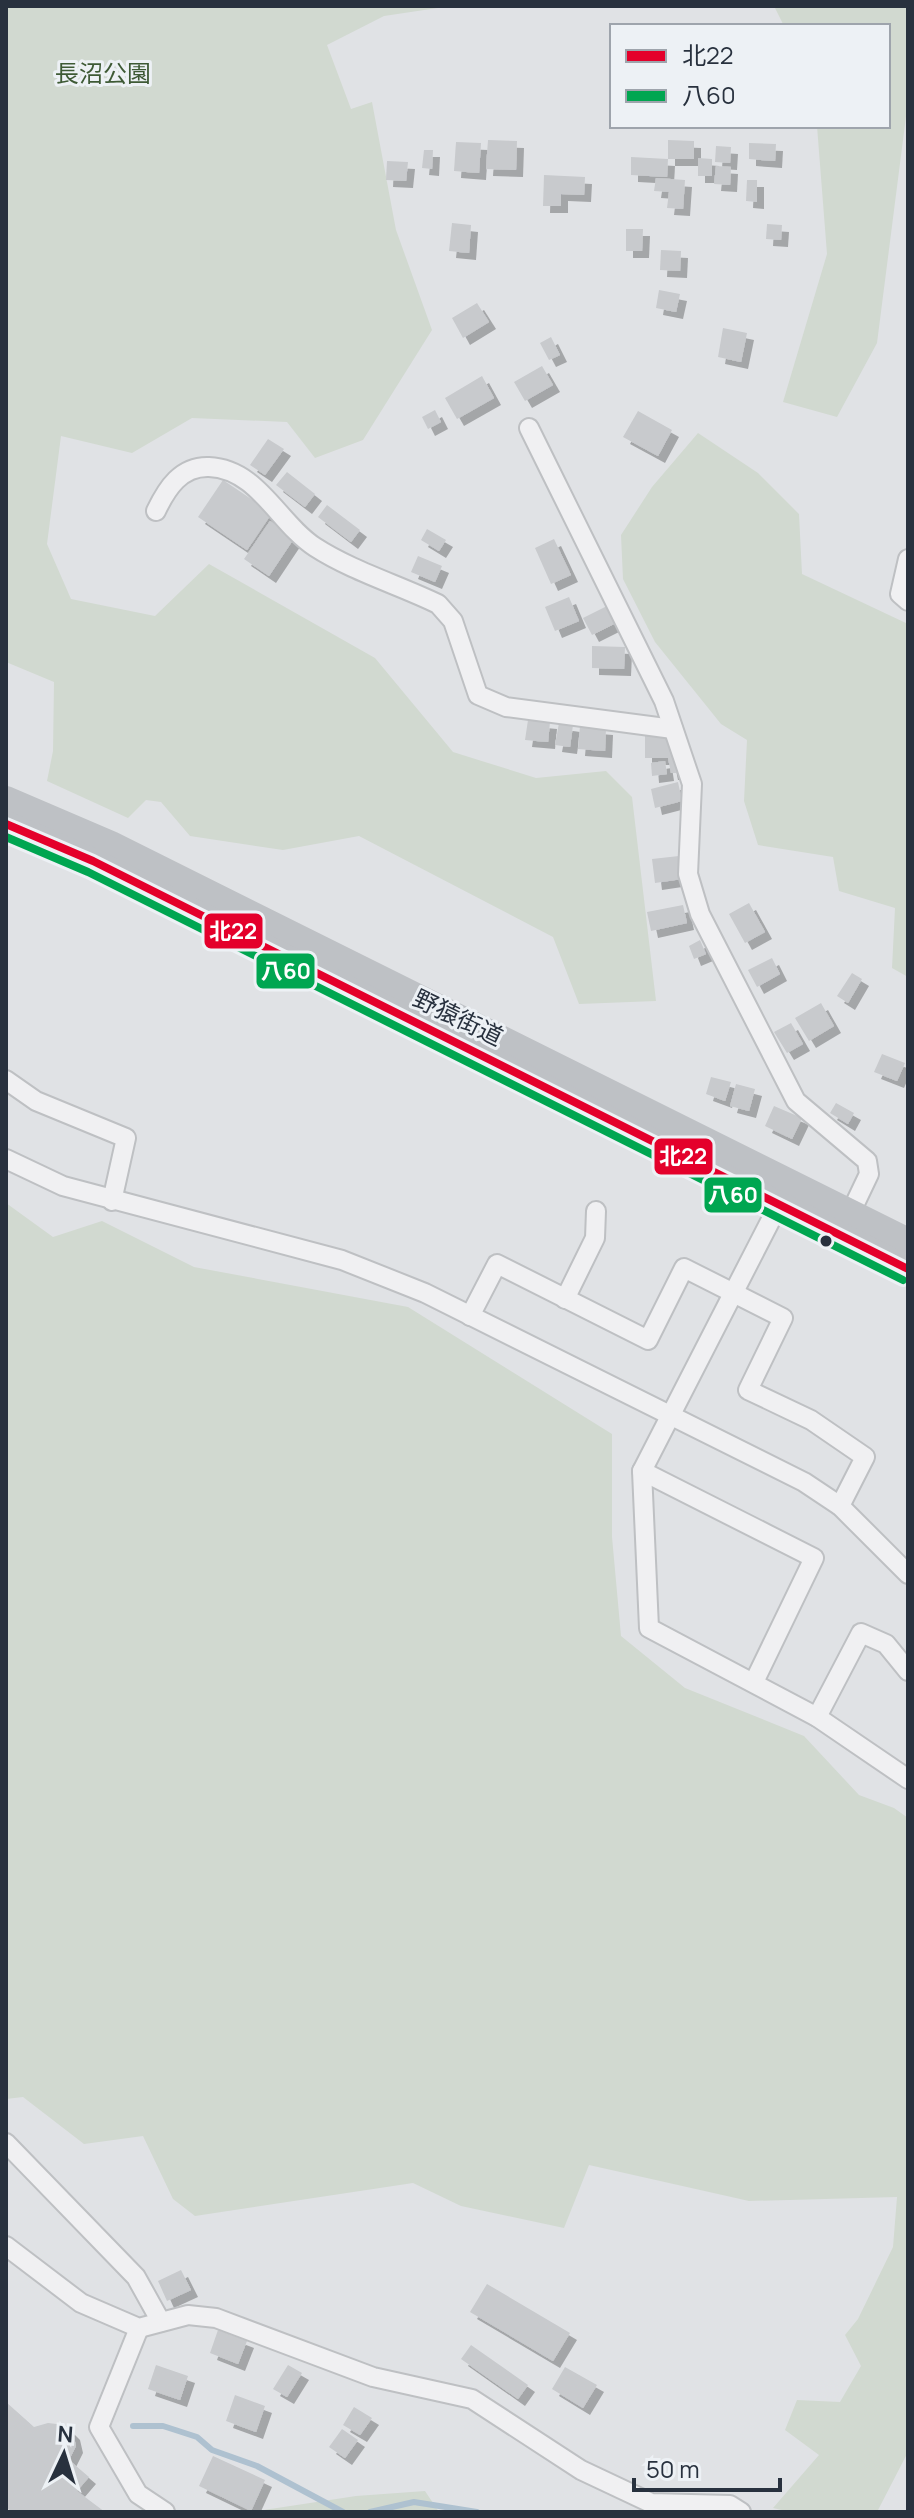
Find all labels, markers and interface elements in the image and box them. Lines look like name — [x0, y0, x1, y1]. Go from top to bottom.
legend — [610, 24, 890, 128]
text: 北22 — [682, 38, 733, 71]
park label: 長沼公園 — [55, 56, 151, 89]
text: 八60 — [682, 78, 736, 111]
line badge: 北22 — [203, 912, 264, 950]
text: 北22 — [209, 916, 257, 946]
line badge: 八60 — [255, 952, 316, 990]
text: 八60 — [261, 956, 311, 986]
street label: 野猿街道 — [408, 981, 509, 1053]
line badge: 北22 — [653, 1137, 714, 1176]
text: 北22 — [659, 1141, 707, 1171]
line badge: 八60 — [703, 1176, 763, 1214]
text: 八60 — [708, 1180, 758, 1210]
unlabelled marker — [818, 1233, 834, 1249]
north arrow — [24, 2414, 104, 2494]
text: N — [56, 2419, 74, 2450]
scale bar — [634, 2442, 780, 2492]
text: 50 m — [646, 2452, 700, 2485]

